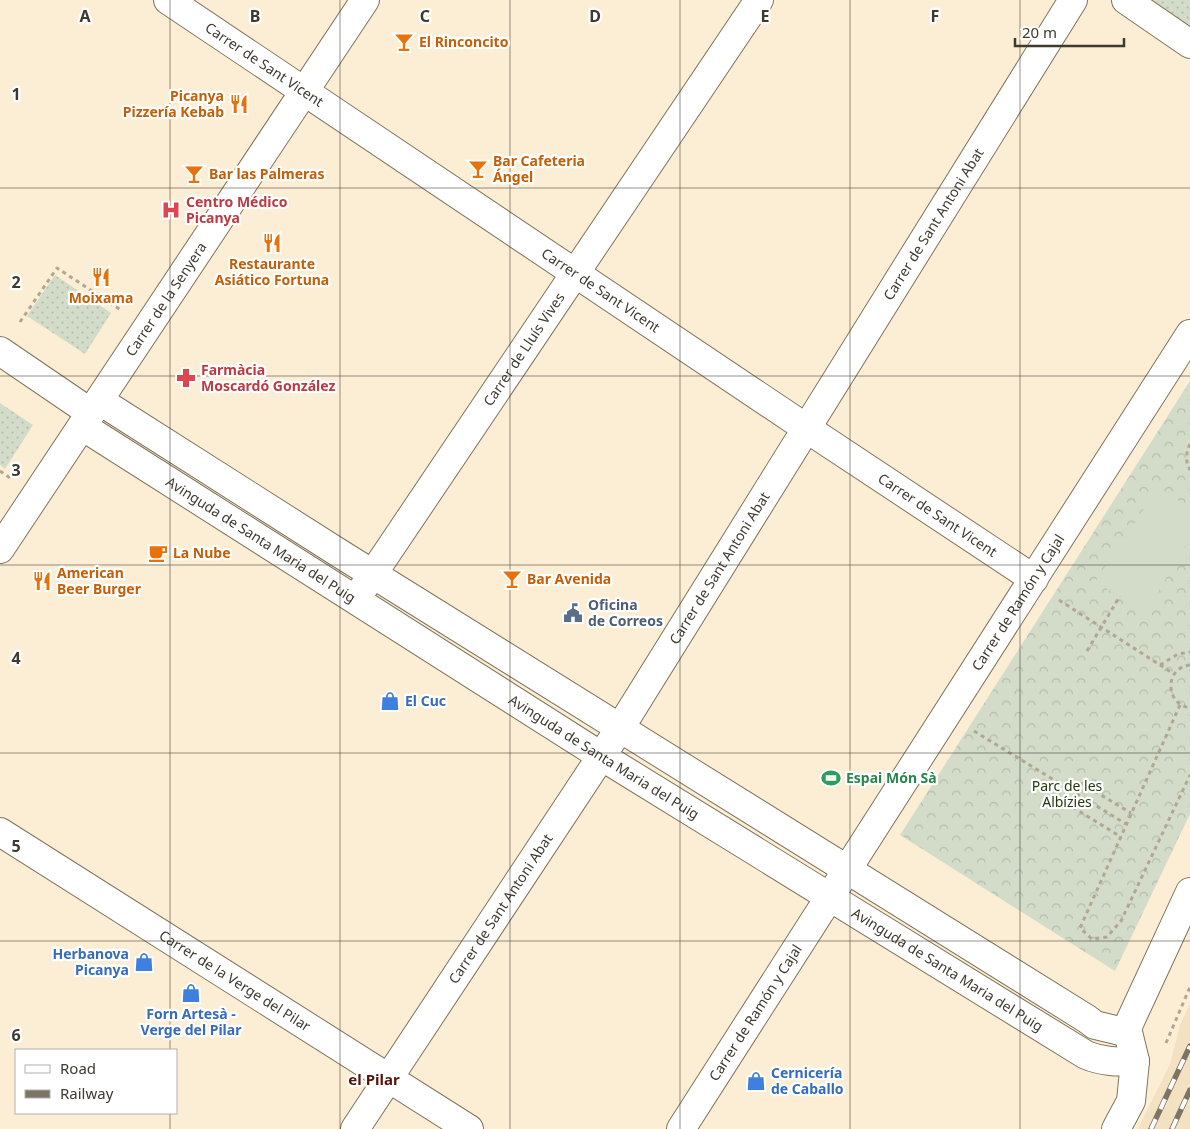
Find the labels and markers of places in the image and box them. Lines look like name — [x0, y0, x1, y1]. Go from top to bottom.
bar icon: El Rinconcito — [393, 31, 415, 53]
place label: El Rinconcito — [419, 32, 509, 51]
place label: Picanya Pizzería Kebab — [123, 86, 224, 121]
restaurant icon: Picanya Pizzería Kebab — [228, 93, 250, 115]
place label: Bar Cafeteria Ángel — [493, 151, 585, 186]
bar icon: Bar Cafeteria Ángel — [467, 158, 489, 180]
bar icon: Bar las Palmeras — [183, 163, 205, 185]
place label: Bar las Palmeras — [209, 164, 324, 183]
place label: Centro Médico Picanya — [186, 192, 288, 227]
hospital icon: Centro Médico Picanya — [160, 199, 182, 221]
restaurant icon: Restaurante Asiático Fortuna — [261, 232, 283, 254]
place label: Restaurante Asiático Fortuna — [215, 254, 329, 289]
restaurant icon: Moixama — [90, 266, 112, 288]
place label: Moixama — [69, 288, 133, 307]
place label: Farmàcia Moscardó González — [201, 360, 335, 395]
pharmacy icon: Farmàcia Moscardó González — [175, 367, 197, 389]
cafe icon: La Nube — [147, 542, 169, 564]
place label: La Nube — [173, 543, 231, 562]
place label: American Beer Burger — [57, 563, 142, 598]
bar icon: Bar Avenida — [501, 568, 523, 590]
place label: Bar Avenida — [527, 569, 611, 588]
restaurant icon: American Beer Burger — [31, 570, 53, 592]
place label: Oficina de Correos — [588, 595, 663, 630]
public building icon: Oficina de Correos — [562, 602, 584, 624]
shop icon: El Cuc — [379, 690, 401, 712]
place label: El Cuc — [405, 691, 446, 710]
sports icon: Espai Món Sà — [820, 767, 842, 789]
place label: Espai Món Sà — [846, 768, 937, 787]
place label: Herbanova Picanya — [52, 944, 129, 979]
shop icon: Herbanova Picanya — [133, 951, 155, 973]
shop icon: Forn Artesà - Verge del Pilar — [180, 982, 202, 1004]
place label: Forn Artesà - Verge del Pilar — [141, 1004, 242, 1039]
place label: Cernicería de Caballo — [771, 1063, 844, 1098]
shop icon: Cernicería de Caballo — [745, 1070, 767, 1092]

